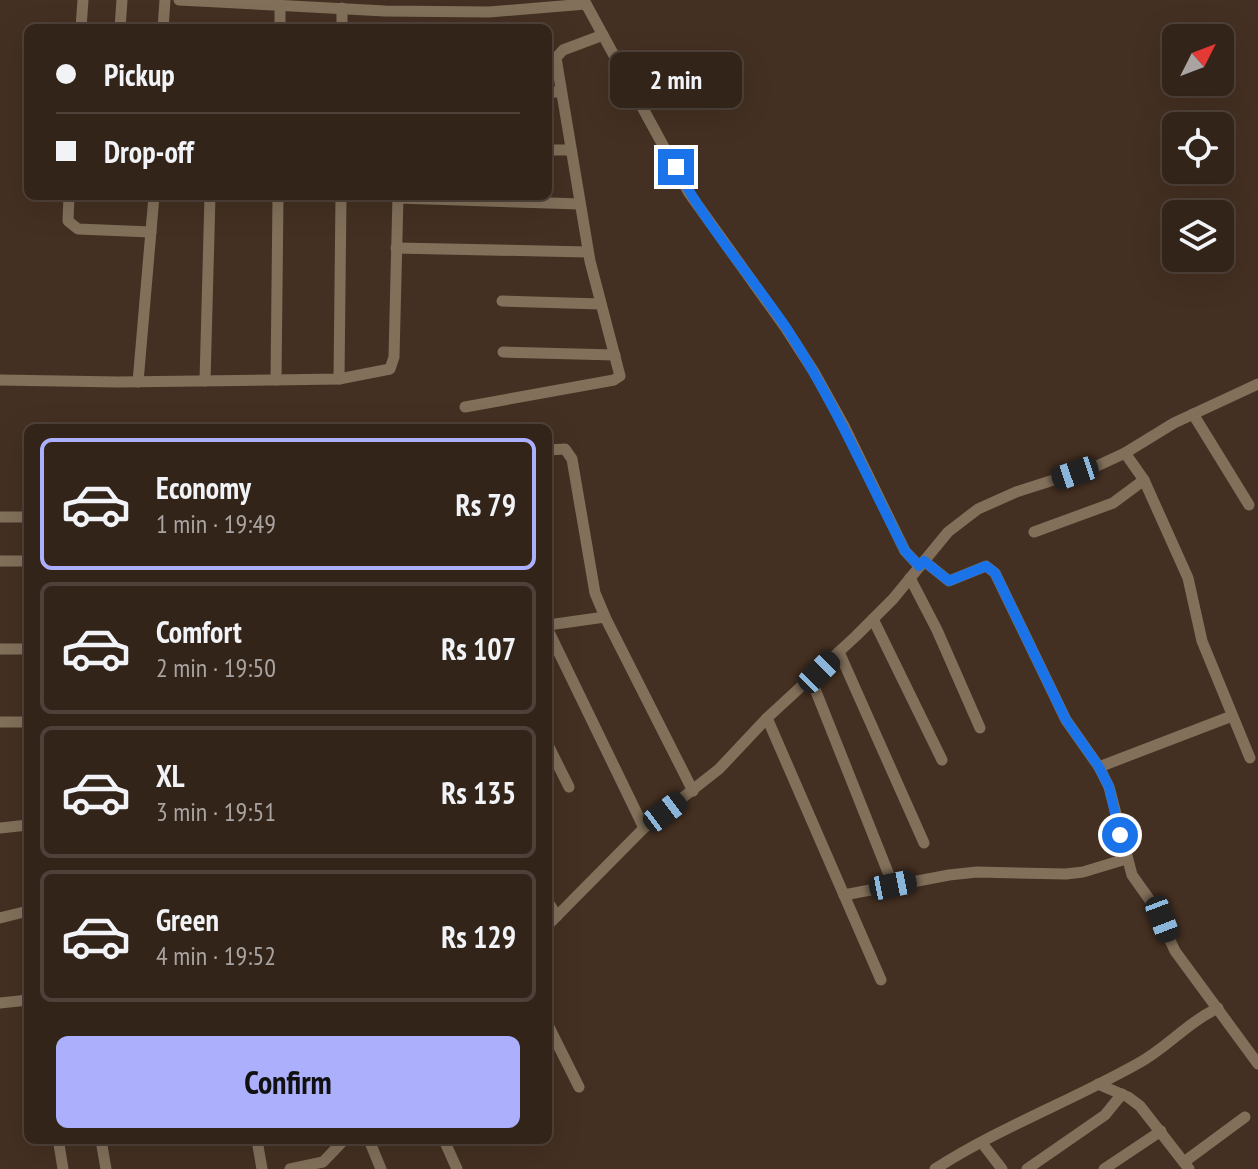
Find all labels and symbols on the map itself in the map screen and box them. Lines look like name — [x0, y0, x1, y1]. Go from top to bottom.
north arrow — [1162, 24, 1234, 96]
callout: 2 min — [610, 51, 742, 107]
route end — [658, 149, 694, 185]
car — [1048, 454, 1102, 492]
car — [794, 647, 844, 697]
car — [639, 788, 691, 836]
route start — [1102, 817, 1138, 853]
car — [867, 869, 919, 901]
car — [1142, 892, 1182, 946]

